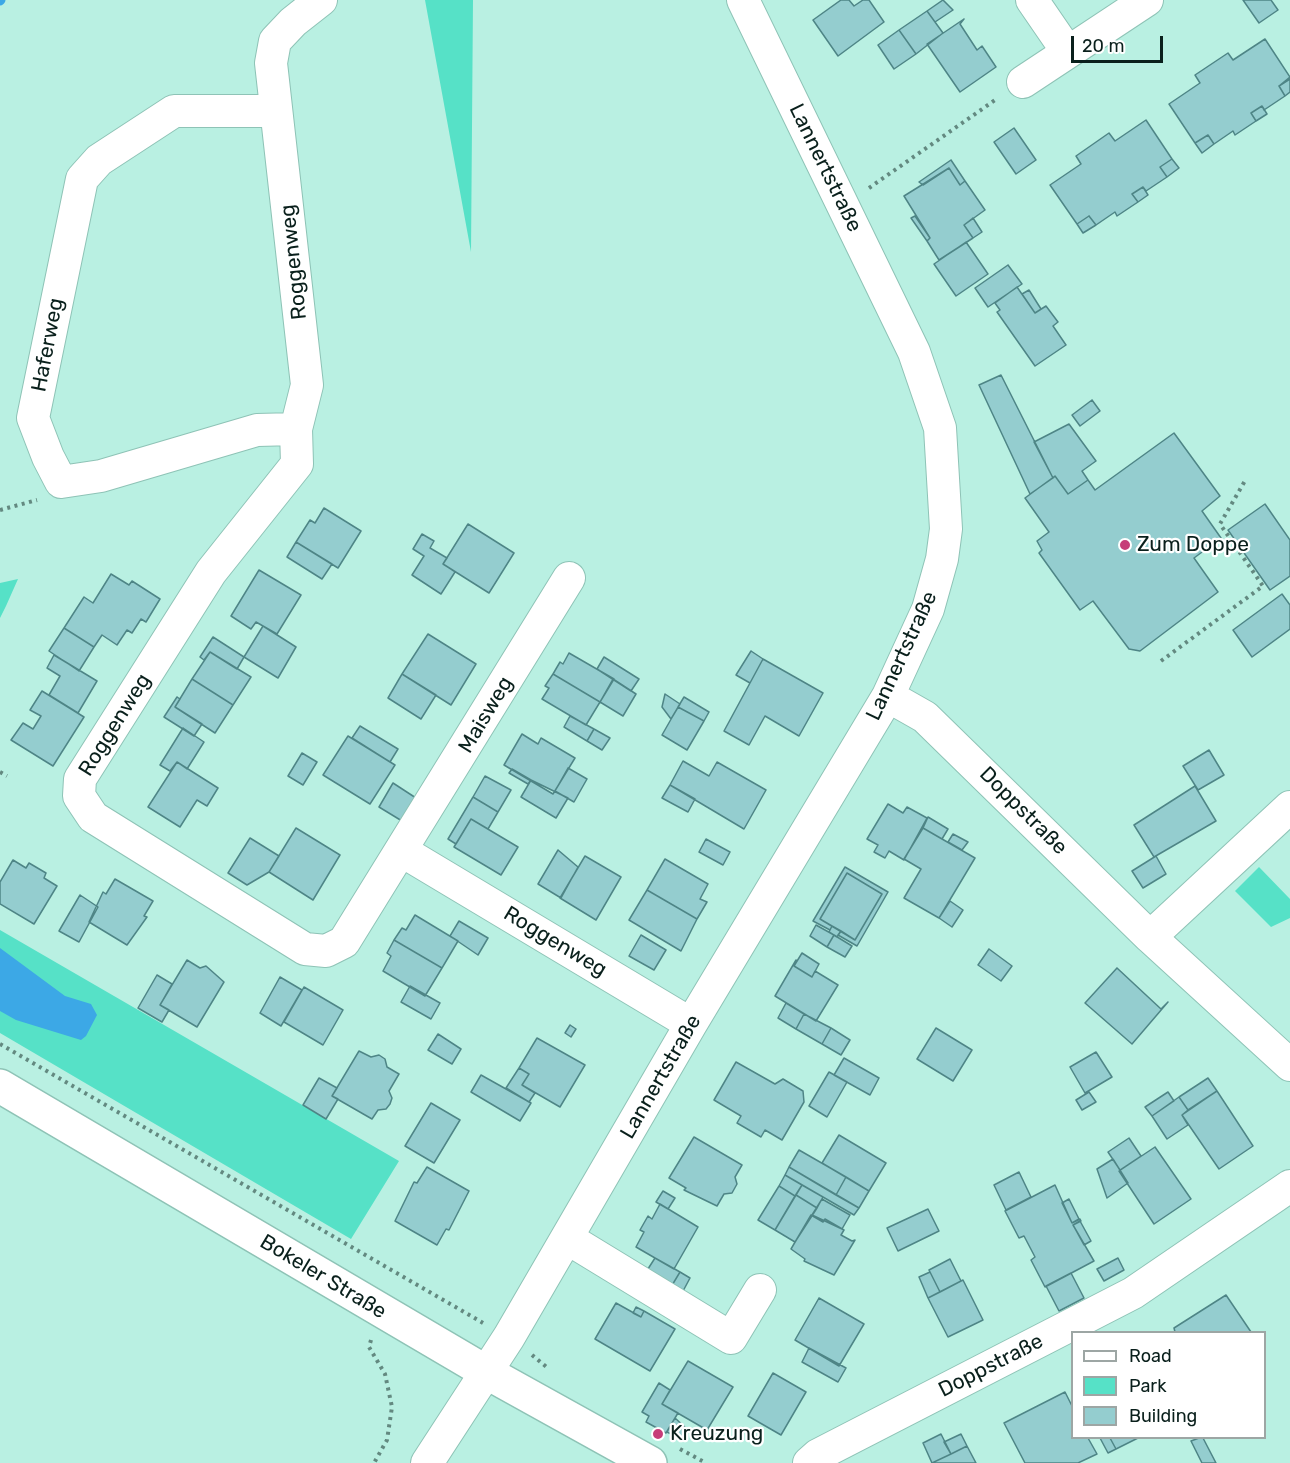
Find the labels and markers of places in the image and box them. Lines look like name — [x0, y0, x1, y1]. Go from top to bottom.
place label: Zum Doppe — [1137, 532, 1249, 558]
marker: Zum Doppe — [1118, 538, 1132, 552]
place label: Kreuzung — [670, 1421, 763, 1447]
marker: Kreuzung — [651, 1427, 665, 1441]

